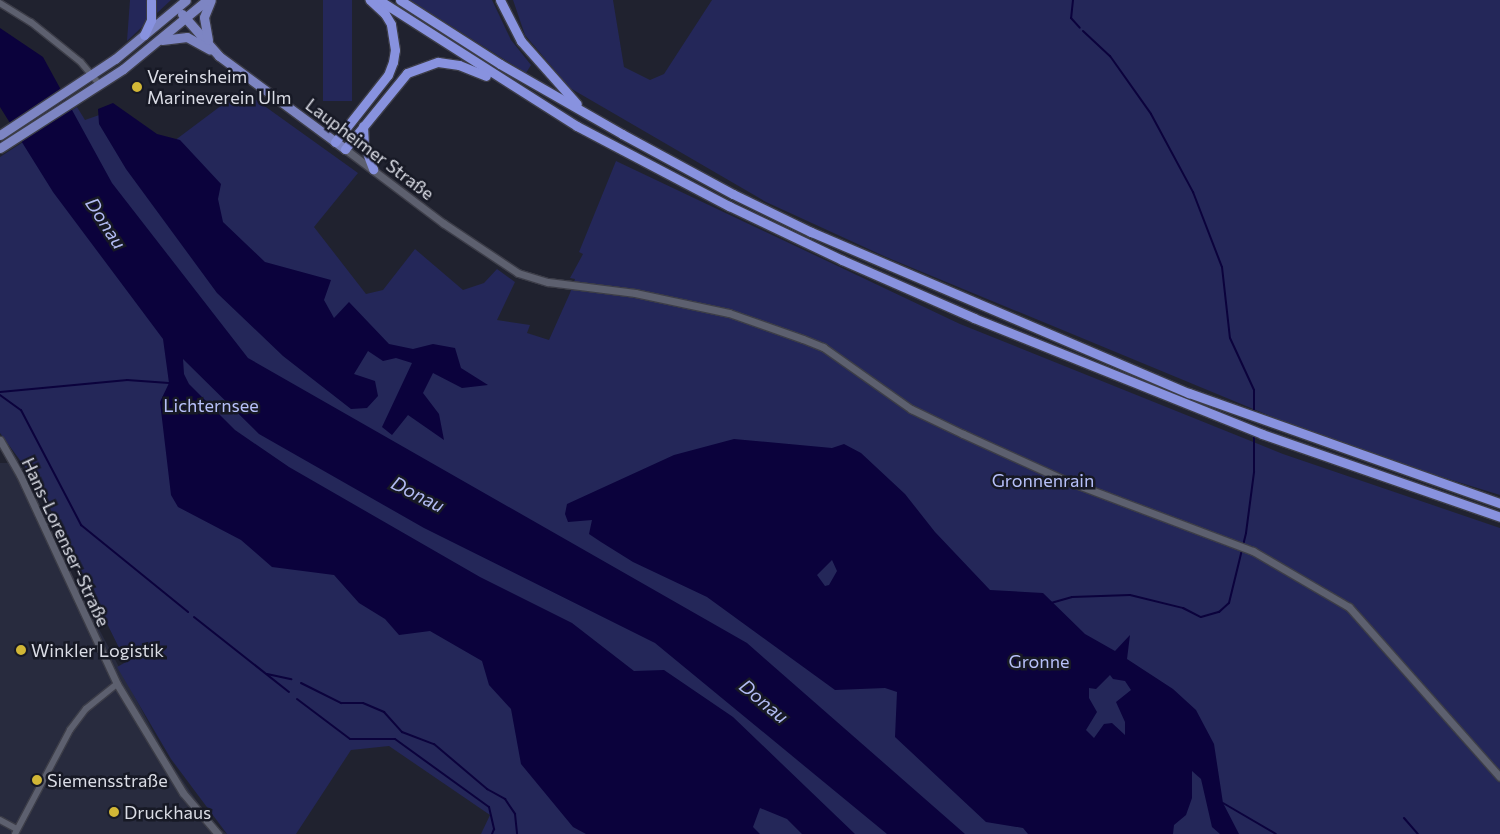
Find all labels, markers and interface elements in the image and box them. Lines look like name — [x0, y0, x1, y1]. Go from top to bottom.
place label: Vereinsheim Marineverein Ulm — [147, 66, 291, 108]
marker: Vereinsheim Marineverein Ulm — [131, 81, 143, 93]
street label: Laupheimer Straße — [301, 94, 439, 204]
water label: Donau — [81, 193, 131, 253]
park label: Lichternsee — [163, 394, 259, 416]
street label: Hans-Lorenser-Straße — [17, 454, 115, 630]
park label: Gronnenrain — [992, 469, 1094, 491]
water label: Donau — [388, 471, 448, 517]
place label: Winkler Logistik — [31, 639, 164, 661]
marker: Winkler Logistik — [15, 644, 27, 656]
park label: Gronne — [1009, 650, 1069, 672]
water label: Donau — [735, 674, 793, 728]
place label: Siemensstraße — [47, 769, 168, 791]
marker: Siemensstraße — [31, 774, 43, 786]
place label: Druckhaus — [124, 801, 211, 823]
marker: Druckhaus — [108, 806, 120, 818]

